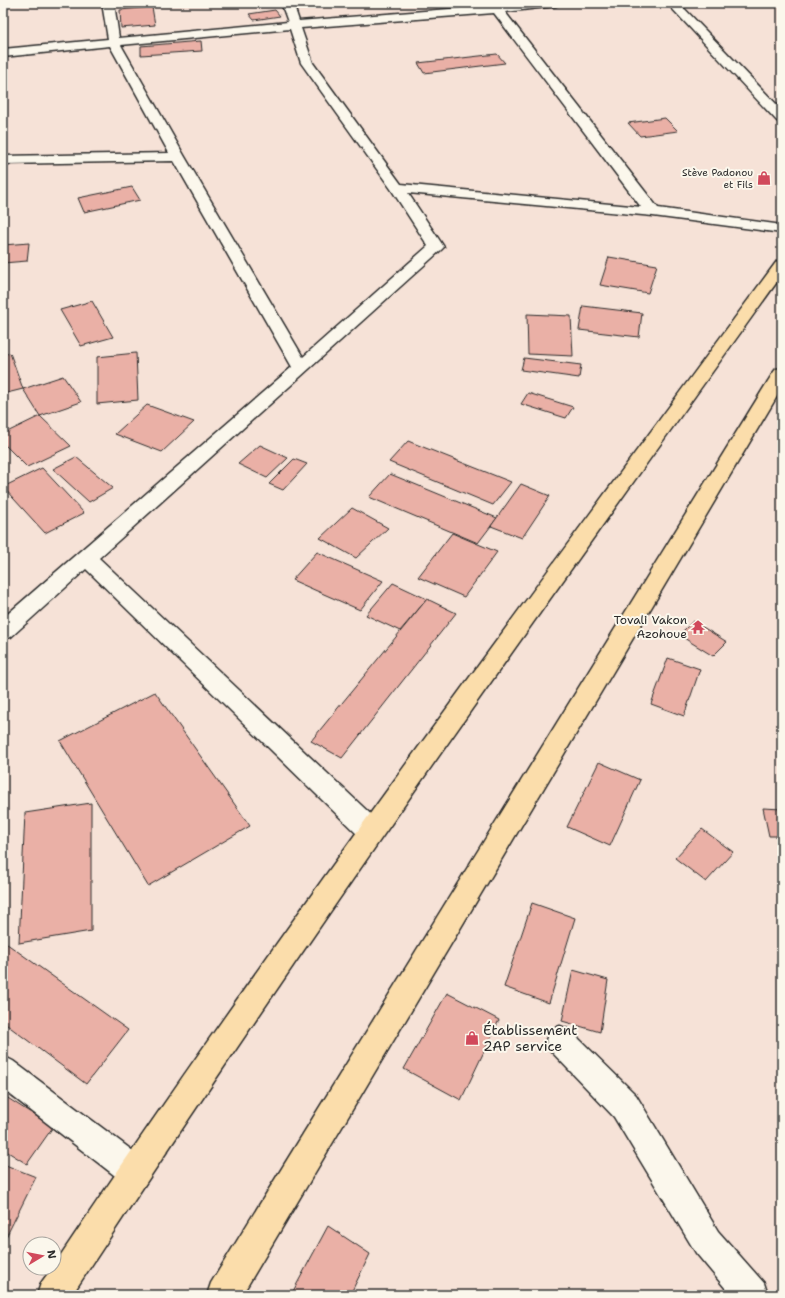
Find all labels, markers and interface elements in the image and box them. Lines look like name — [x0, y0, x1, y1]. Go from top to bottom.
place label: Stève Padonou et Fils — [682, 166, 753, 191]
shop icon: Stève Padonou et Fils — [756, 170, 772, 186]
place label: Tovali Vakon Azohoue — [614, 612, 687, 642]
temple icon: Tovali Vakon Azohoue — [690, 619, 706, 635]
place label: Établissement 2AP service — [483, 1021, 577, 1055]
shop icon: Établissement 2AP service — [464, 1030, 480, 1046]
north arrow — [22, 1236, 62, 1276]
text: N — [43, 1249, 60, 1260]

